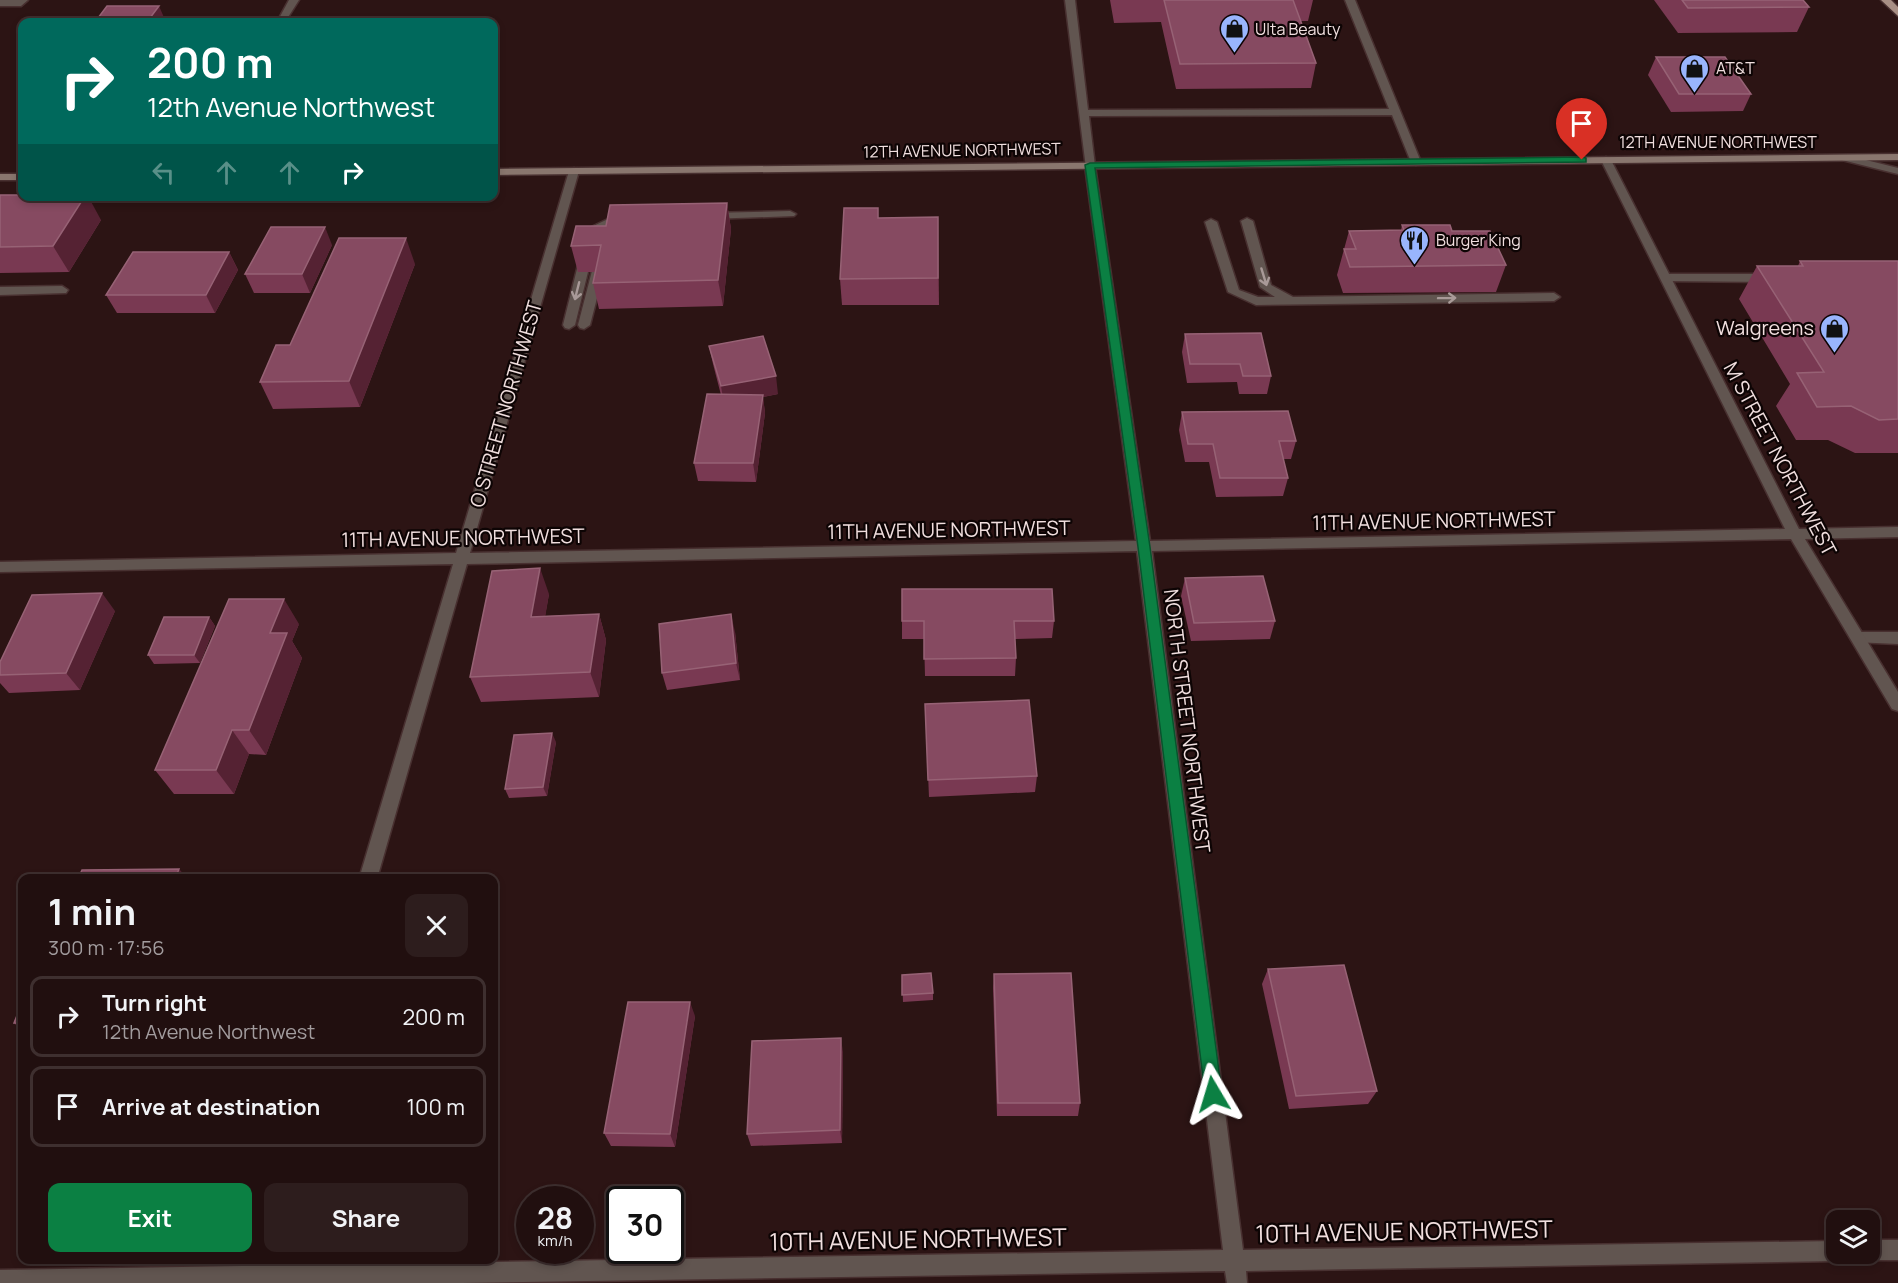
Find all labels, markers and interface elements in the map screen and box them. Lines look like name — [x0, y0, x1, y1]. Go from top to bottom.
shop icon: Ulta Beauty — [1218, 13, 1250, 55]
place label: Ulta Beauty — [1255, 18, 1341, 40]
text: 200 m — [147, 33, 273, 91]
icon: right — [48, 42, 126, 120]
shop icon: AT&T — [1679, 52, 1711, 94]
place label: AT&T — [1716, 57, 1755, 79]
text: 12th Avenue Northwest — [147, 88, 435, 125]
pin — [1556, 98, 1607, 160]
icon: arrive — [1565, 107, 1598, 140]
street label: 12TH AVENUE NORTHWEST — [1619, 131, 1817, 153]
street label: 12TH AVENUE NORTHWEST — [863, 137, 1061, 163]
icon: left — [147, 156, 180, 189]
icon: ahead — [210, 156, 243, 189]
icon: ahead — [273, 156, 306, 189]
icon: right — [336, 156, 369, 189]
restaurant icon: Burger King — [1399, 224, 1431, 266]
place label: Burger King — [1436, 229, 1521, 251]
one-way arrow — [1259, 267, 1270, 286]
one-way arrow — [571, 281, 583, 300]
one-way arrow — [1437, 292, 1457, 304]
street label: O STREET NORTHWEST — [463, 297, 548, 510]
shop icon: Walgreens — [1819, 312, 1851, 354]
place label: Walgreens — [1716, 314, 1814, 341]
street label: M STREET NORTHWEST — [1718, 357, 1843, 561]
street label: 11TH AVENUE NORTHWEST — [1312, 505, 1556, 536]
street label: 11TH AVENUE NORTHWEST — [827, 514, 1071, 545]
street label: 11TH AVENUE NORTHWEST — [341, 522, 585, 553]
street label: NORTH STREET NORTHWEST — [1158, 587, 1217, 854]
text: 1 min — [48, 887, 136, 936]
button: close — [405, 894, 468, 957]
text: 300 m · 17:56 — [48, 934, 165, 961]
text: Turn right — [102, 988, 207, 1018]
icon: right — [51, 1000, 84, 1033]
text: 200 m — [403, 1002, 465, 1032]
text: 12th Avenue Northwest — [102, 1018, 315, 1045]
position arrow — [1181, 1062, 1245, 1126]
icon: arrive — [51, 1090, 84, 1123]
text: Arrive at destination — [102, 1092, 320, 1122]
text: 100 m — [407, 1092, 465, 1122]
button: Exit — [48, 1183, 252, 1252]
button: Share — [264, 1183, 468, 1252]
speed limit sign: 30 — [606, 1186, 684, 1264]
text: 28 — [537, 1197, 573, 1238]
map controls — [1826, 1210, 1880, 1264]
button: layers — [1826, 1210, 1880, 1264]
street label: 10TH AVENUE NORTHWEST — [1255, 1211, 1554, 1250]
street label: 10TH AVENUE NORTHWEST — [769, 1219, 1068, 1258]
text: km/h — [538, 1230, 572, 1251]

